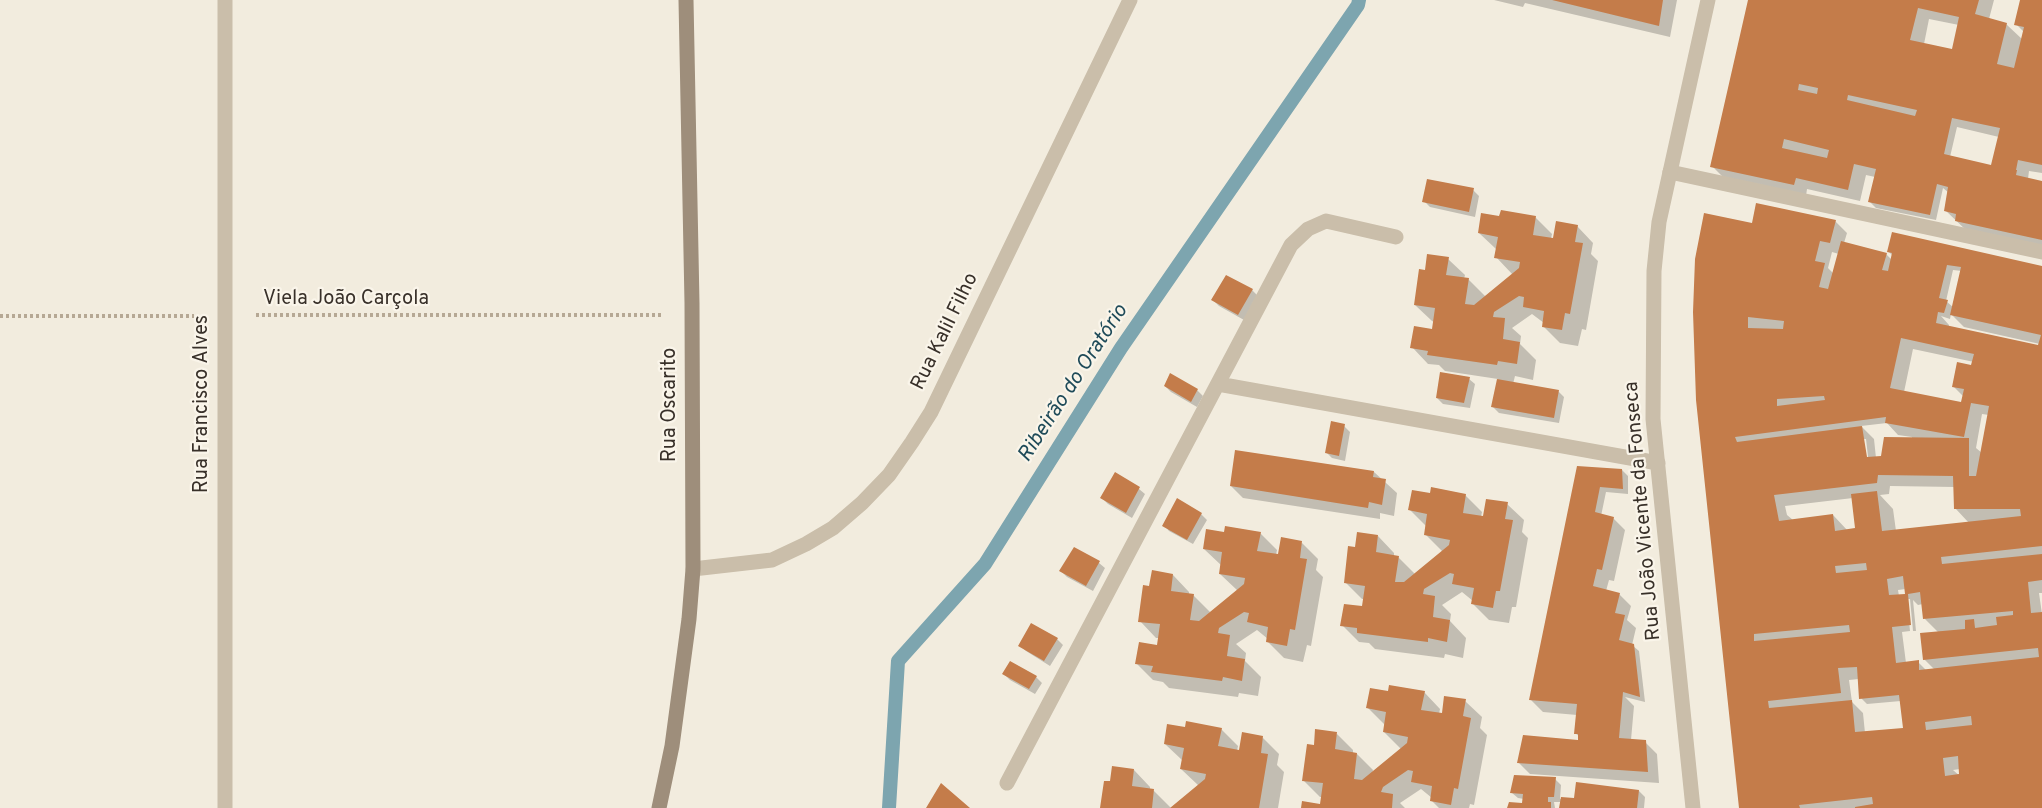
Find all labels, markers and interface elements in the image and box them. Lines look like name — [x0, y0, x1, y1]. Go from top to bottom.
street label: Rua Kalil Filho — [907, 269, 985, 395]
street label: Viela João Carçola — [263, 288, 429, 312]
water label: Ribeirão do Oratório — [1014, 300, 1134, 468]
street label: Rua Francisco Alves — [191, 315, 215, 493]
street label: Rua Oscarito — [659, 348, 683, 462]
street label: Rua João Vicente da Fonseca — [1621, 380, 1667, 642]

